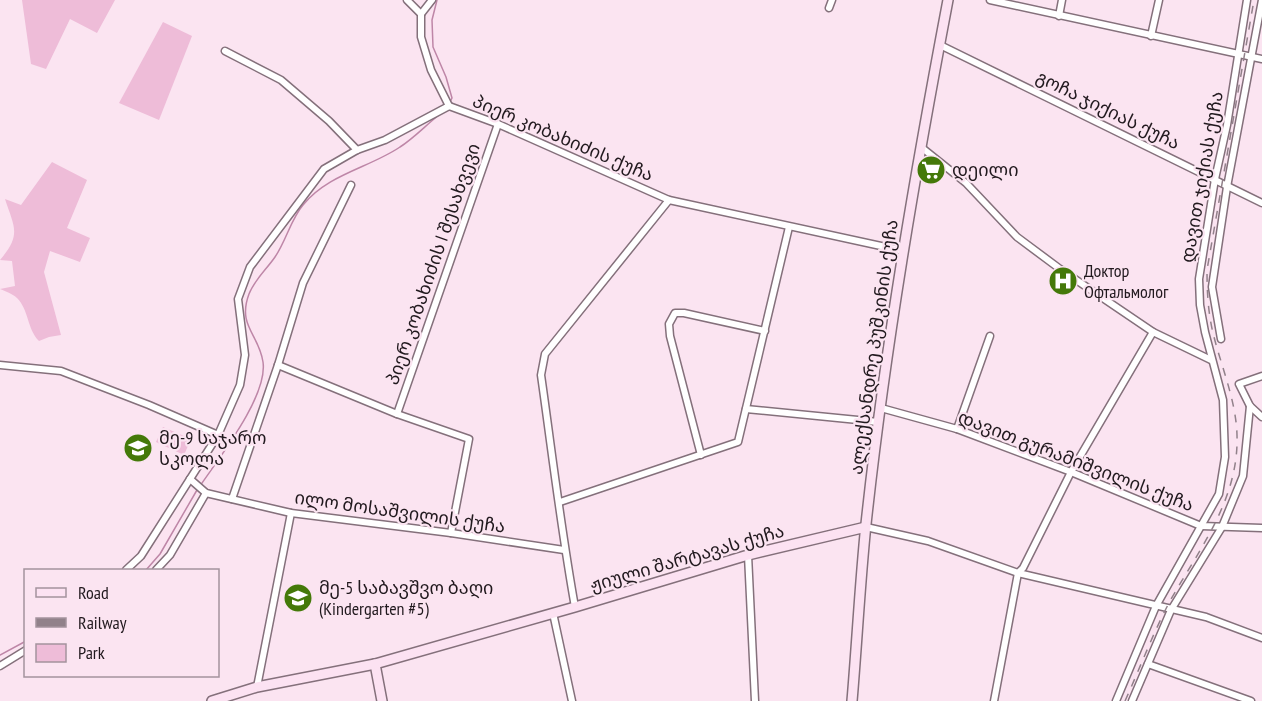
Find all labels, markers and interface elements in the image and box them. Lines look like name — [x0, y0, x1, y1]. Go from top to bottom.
street label: გოჩა ჯიქიას ქუჩა — [1033, 65, 1184, 154]
street label: პიერ კობახიძის ქუჩა — [469, 89, 657, 186]
street label: დავით ჯიქიას ქუჩა — [1175, 89, 1228, 264]
street label: პიერ კობახიძის I შესახვევი — [380, 140, 485, 388]
supermarket icon: დეილი — [915, 154, 947, 186]
place label: დეილი — [952, 158, 1019, 181]
street label: ალექსანდრე პუშკინის ქუჩა — [844, 218, 903, 476]
place label: Доктор Офтальмолог — [1084, 259, 1169, 303]
hospital icon: Доктор Офтальмолог — [1047, 265, 1079, 297]
street label: დავით გურამიშვილის ქუჩა — [955, 405, 1197, 516]
place label: მე-9 საჯარო სკოლა — [159, 426, 267, 470]
school or university icon: მე-9 საჯარო სკოლა — [122, 432, 154, 464]
street label: ილო მოსაშვილის ქუჩა — [293, 485, 507, 538]
street label: ჟიული შარტავას ქუჩა — [587, 519, 787, 596]
legend — [24, 569, 219, 677]
place label: მე-5 საბავშვო ბაღი (Kindergarten #5) — [319, 576, 493, 620]
text: Road — [78, 581, 109, 604]
school or university icon: მე-5 საბავშვო ბაღი (Kindergarten #5) — [282, 582, 314, 614]
text: Railway — [78, 611, 127, 634]
text: Park — [78, 641, 105, 664]

